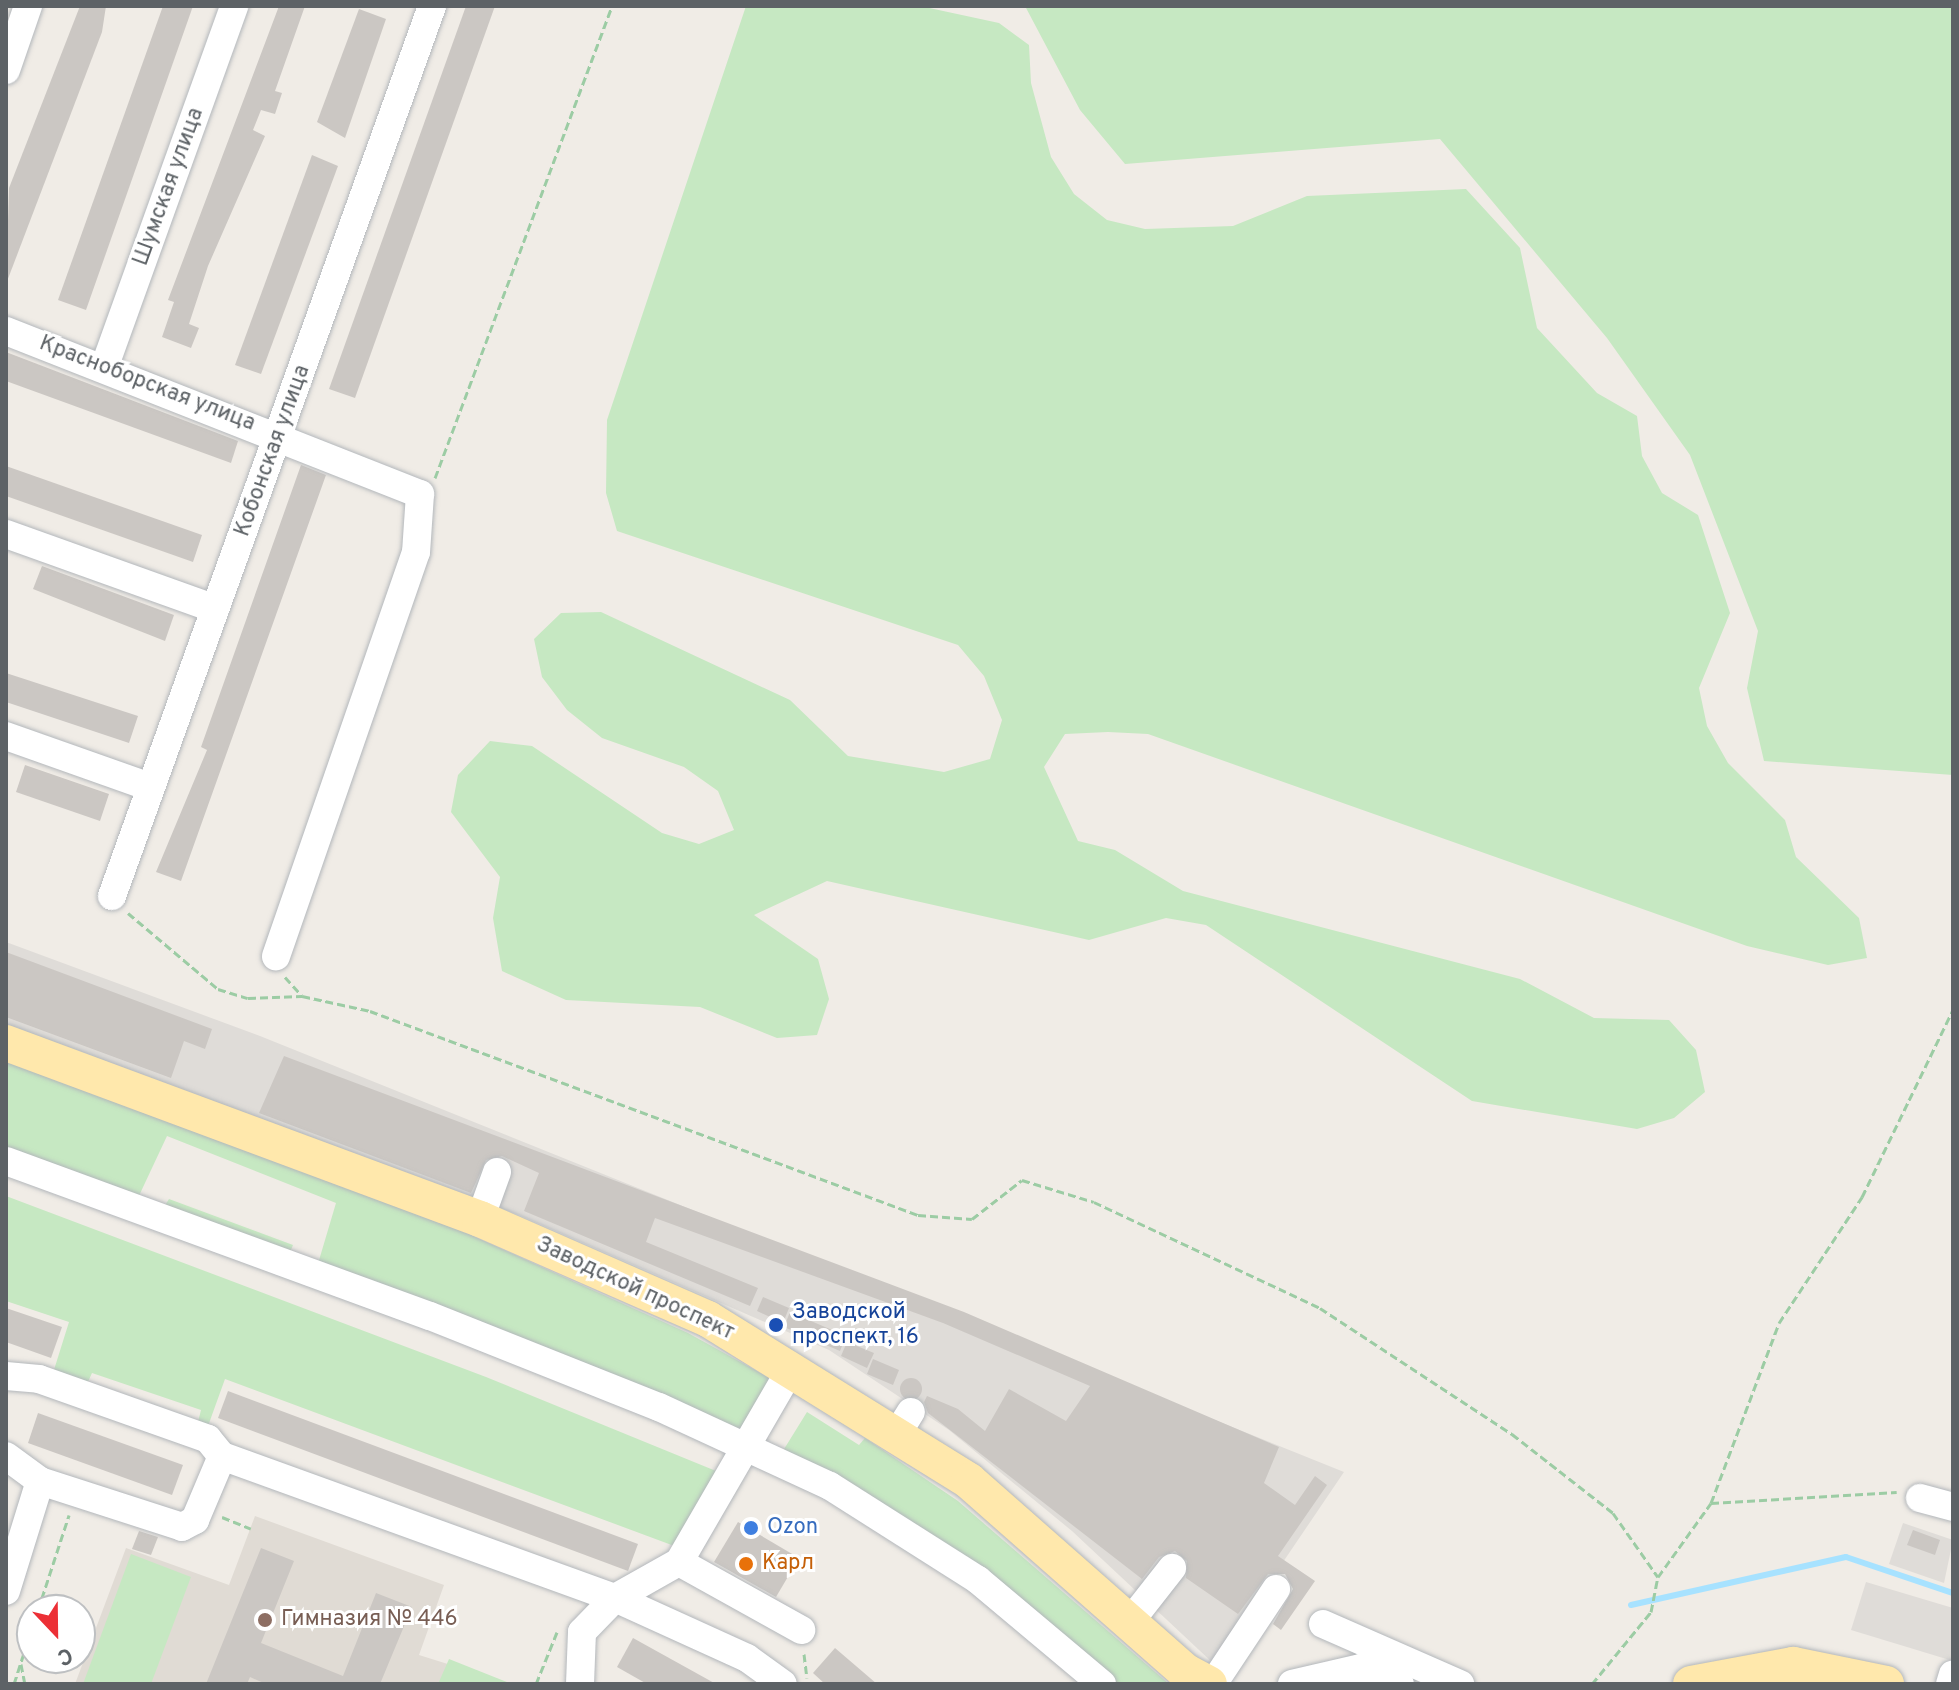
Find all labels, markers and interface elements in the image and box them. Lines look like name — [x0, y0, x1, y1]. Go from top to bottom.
street label: Шумская улица — [128, 104, 210, 270]
street label: Красноборская улица — [35, 331, 259, 437]
street label: Кобонская улица — [230, 362, 316, 540]
street label: Заводской проспект — [532, 1232, 738, 1346]
place label: Заводской проспект, 16 — [792, 1299, 919, 1350]
marker: Заводской проспект, 16 — [767, 1316, 785, 1334]
place label: Ozon — [767, 1515, 818, 1541]
marker: Ozon — [742, 1519, 760, 1537]
place label: Карл — [762, 1551, 814, 1577]
marker: Карл — [737, 1555, 755, 1573]
north arrow — [16, 1594, 96, 1674]
place label: Гимназия № 446 — [281, 1607, 458, 1633]
marker: Гимназия № 446 — [256, 1611, 274, 1629]
text: С — [53, 1640, 76, 1670]

